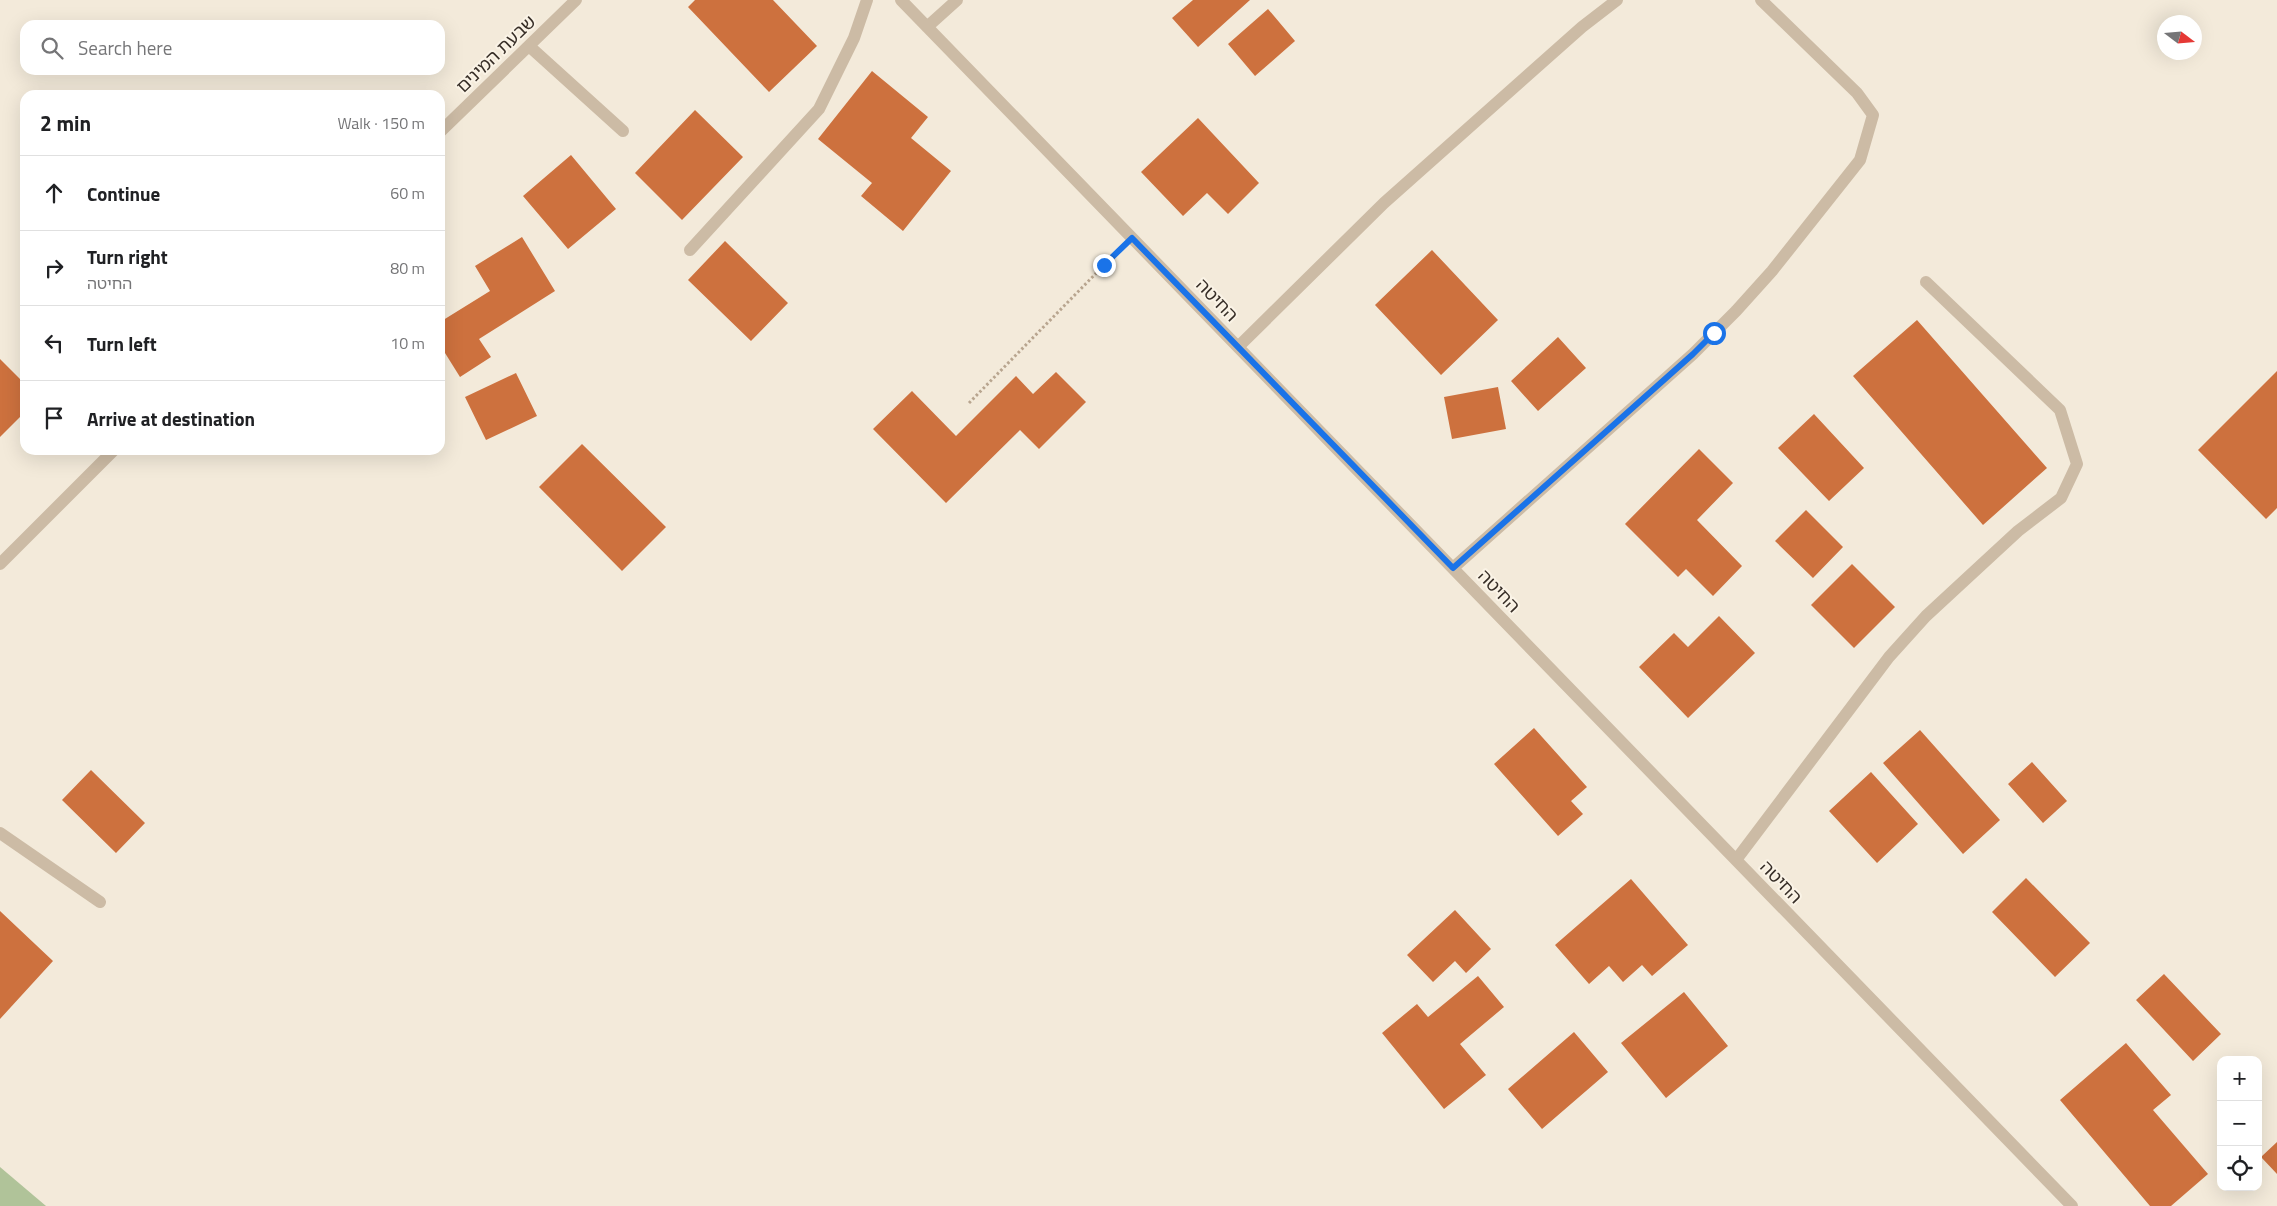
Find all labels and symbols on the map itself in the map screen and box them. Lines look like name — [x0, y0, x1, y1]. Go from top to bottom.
street label: שבעת המינים — [450, 8, 542, 99]
north arrow — [2157, 15, 2202, 60]
route end — [1093, 254, 1116, 277]
street label: החיטה — [1190, 272, 1245, 327]
route start — [1703, 322, 1726, 345]
street label: החיטה — [1472, 563, 1527, 618]
street label: החיטה — [1754, 854, 1809, 909]

